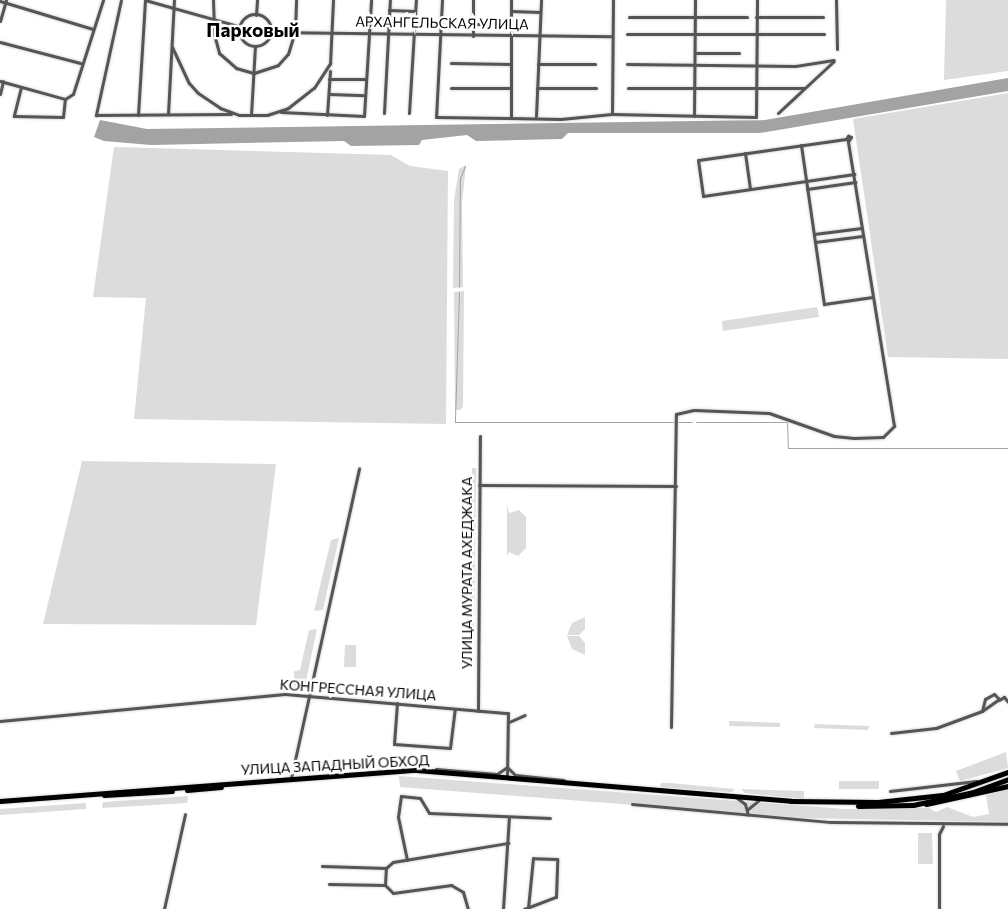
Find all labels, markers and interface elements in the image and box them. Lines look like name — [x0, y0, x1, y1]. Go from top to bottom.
street label: АРХАНГЕЛЬСКАЯ УЛИЦА — [355, 13, 529, 33]
district label: Парковый — [206, 19, 300, 41]
street label: УЛИЦА МУРАТА АХЕДЖАКА — [459, 477, 475, 669]
street label: КОНГРЕССНАЯ УЛИЦА — [279, 676, 437, 704]
street label: УЛИЦА ЗАПАДНЫЙ ОБХОД — [240, 752, 430, 778]

